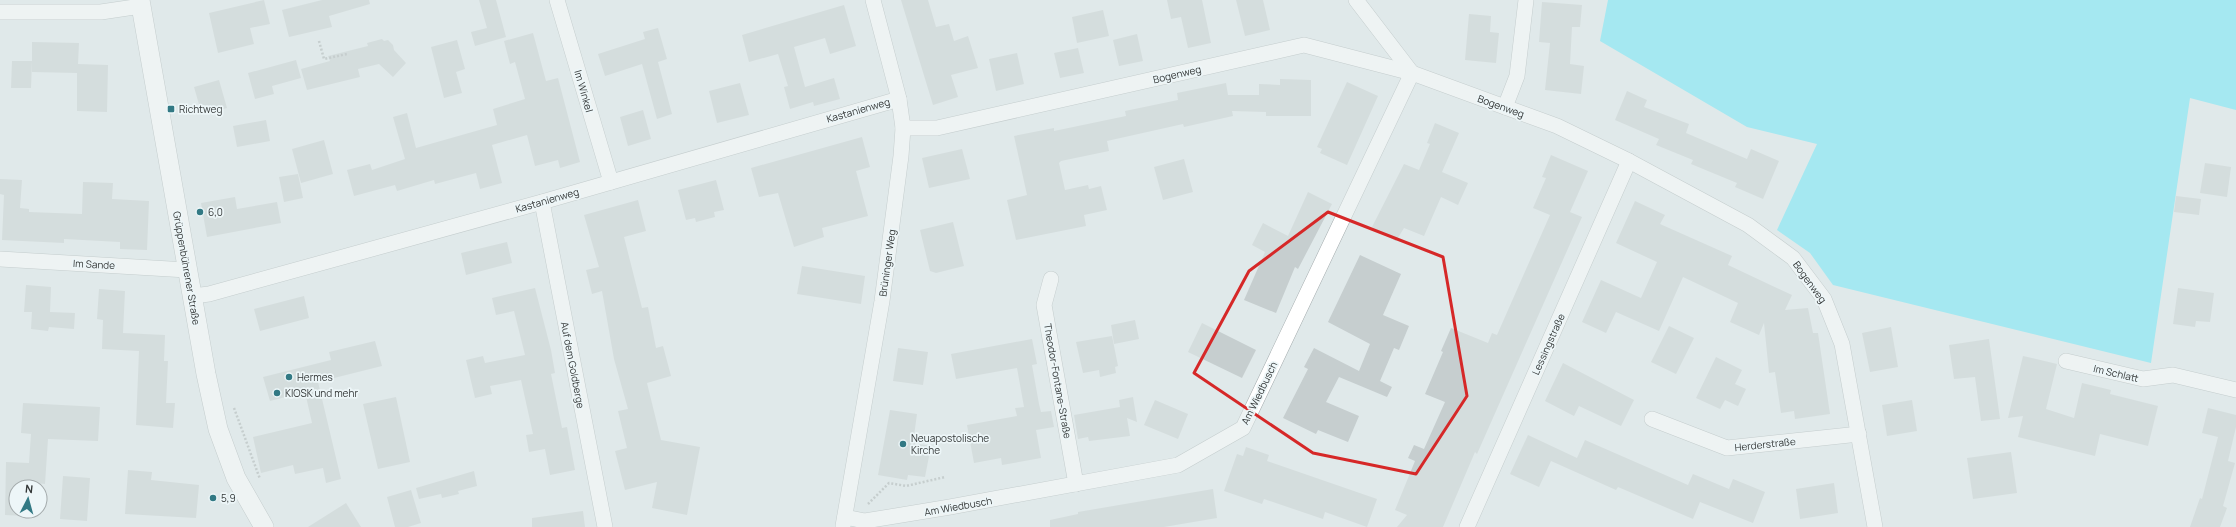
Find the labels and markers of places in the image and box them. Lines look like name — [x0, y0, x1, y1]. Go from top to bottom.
place label: Richtweg — [179, 102, 222, 116]
marker: Richtweg — [166, 104, 176, 114]
place label: 6,0 — [208, 205, 223, 219]
marker: 6,0 — [195, 207, 205, 217]
place label: Hermes — [297, 370, 333, 384]
marker: Hermes — [284, 372, 294, 382]
place label: KIOSK und mehr — [285, 386, 358, 400]
marker: KIOSK und mehr — [272, 388, 282, 398]
place label: Neuapostolische Kirche — [911, 431, 989, 457]
marker: Neuapostolische Kirche — [898, 439, 908, 449]
place label: 5,9 — [221, 491, 236, 505]
marker: 5,9 — [208, 493, 218, 503]

